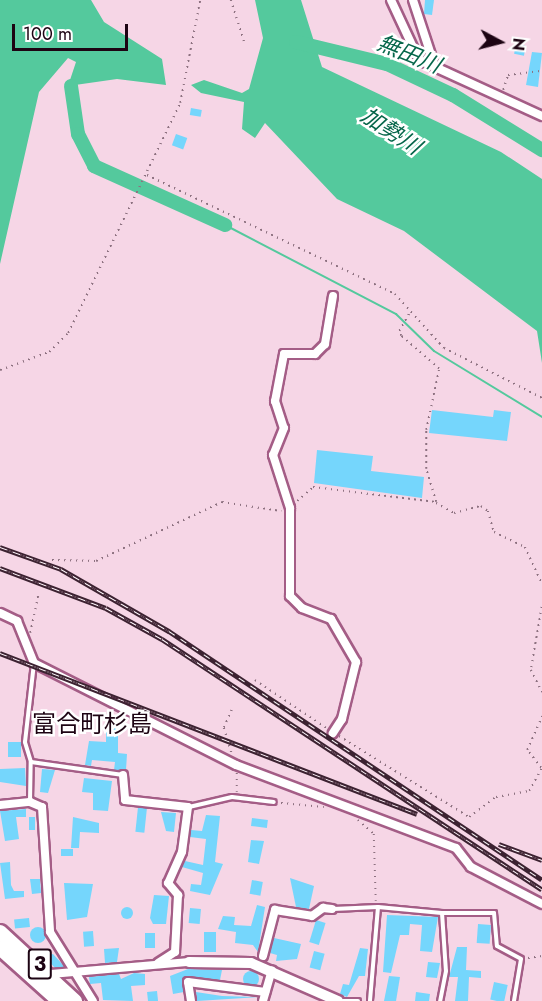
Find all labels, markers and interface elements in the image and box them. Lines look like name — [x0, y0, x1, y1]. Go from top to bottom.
scale bar — [15, 12, 130, 50]
north arrow — [470, 12, 530, 72]
text: 100 m — [23, 21, 72, 47]
water label: 無田川 — [373, 29, 445, 79]
text: N — [506, 37, 531, 52]
water label: 加勢川 — [356, 102, 426, 160]
district label: 富合町杉島 — [32, 710, 152, 738]
road number: 3 — [26, 947, 54, 981]

